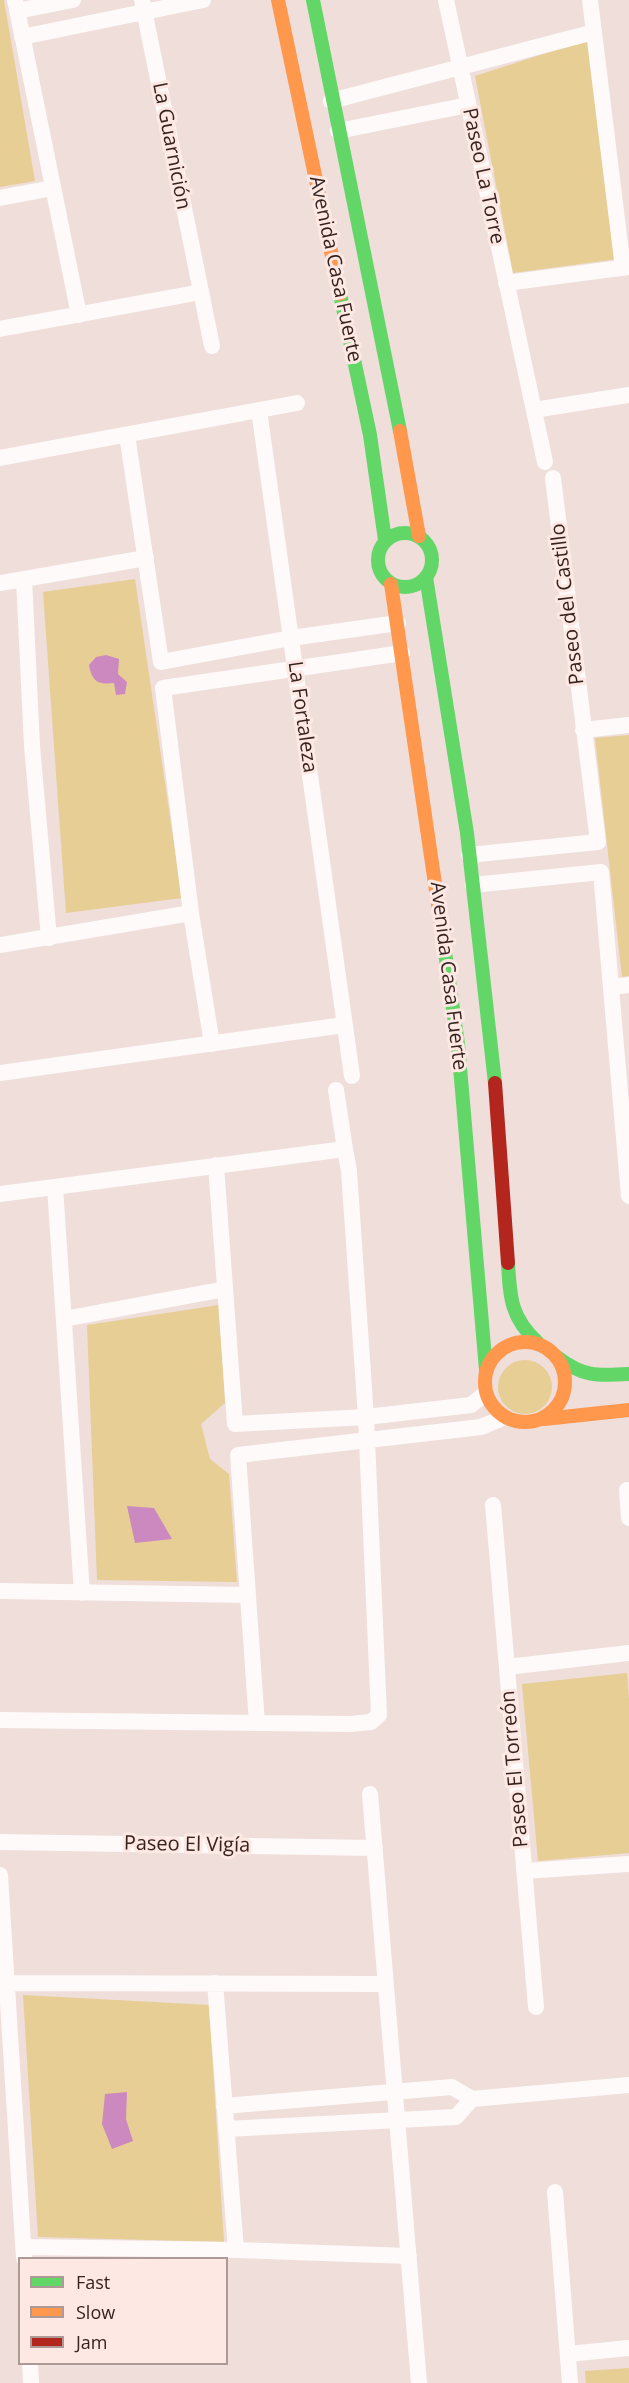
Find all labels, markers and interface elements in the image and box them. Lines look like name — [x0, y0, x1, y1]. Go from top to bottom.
street label: La Guarnición — [147, 80, 195, 212]
street label: Paseo La Torre — [457, 106, 509, 246]
street label: Avenida Casa Fuerte — [304, 174, 366, 364]
street label: Paseo del Castillo — [546, 522, 590, 686]
street label: La Fortaleza — [282, 660, 322, 774]
street label: Avenida Casa Fuerte — [425, 880, 471, 1072]
street label: Paseo El Torreón — [496, 1690, 534, 1848]
street label: Paseo El Vigía — [124, 1832, 250, 1858]
legend — [18, 2257, 228, 2365]
text: Fast — [76, 2270, 110, 2294]
text: Slow — [76, 2300, 115, 2324]
text: Jam — [76, 2330, 108, 2354]

